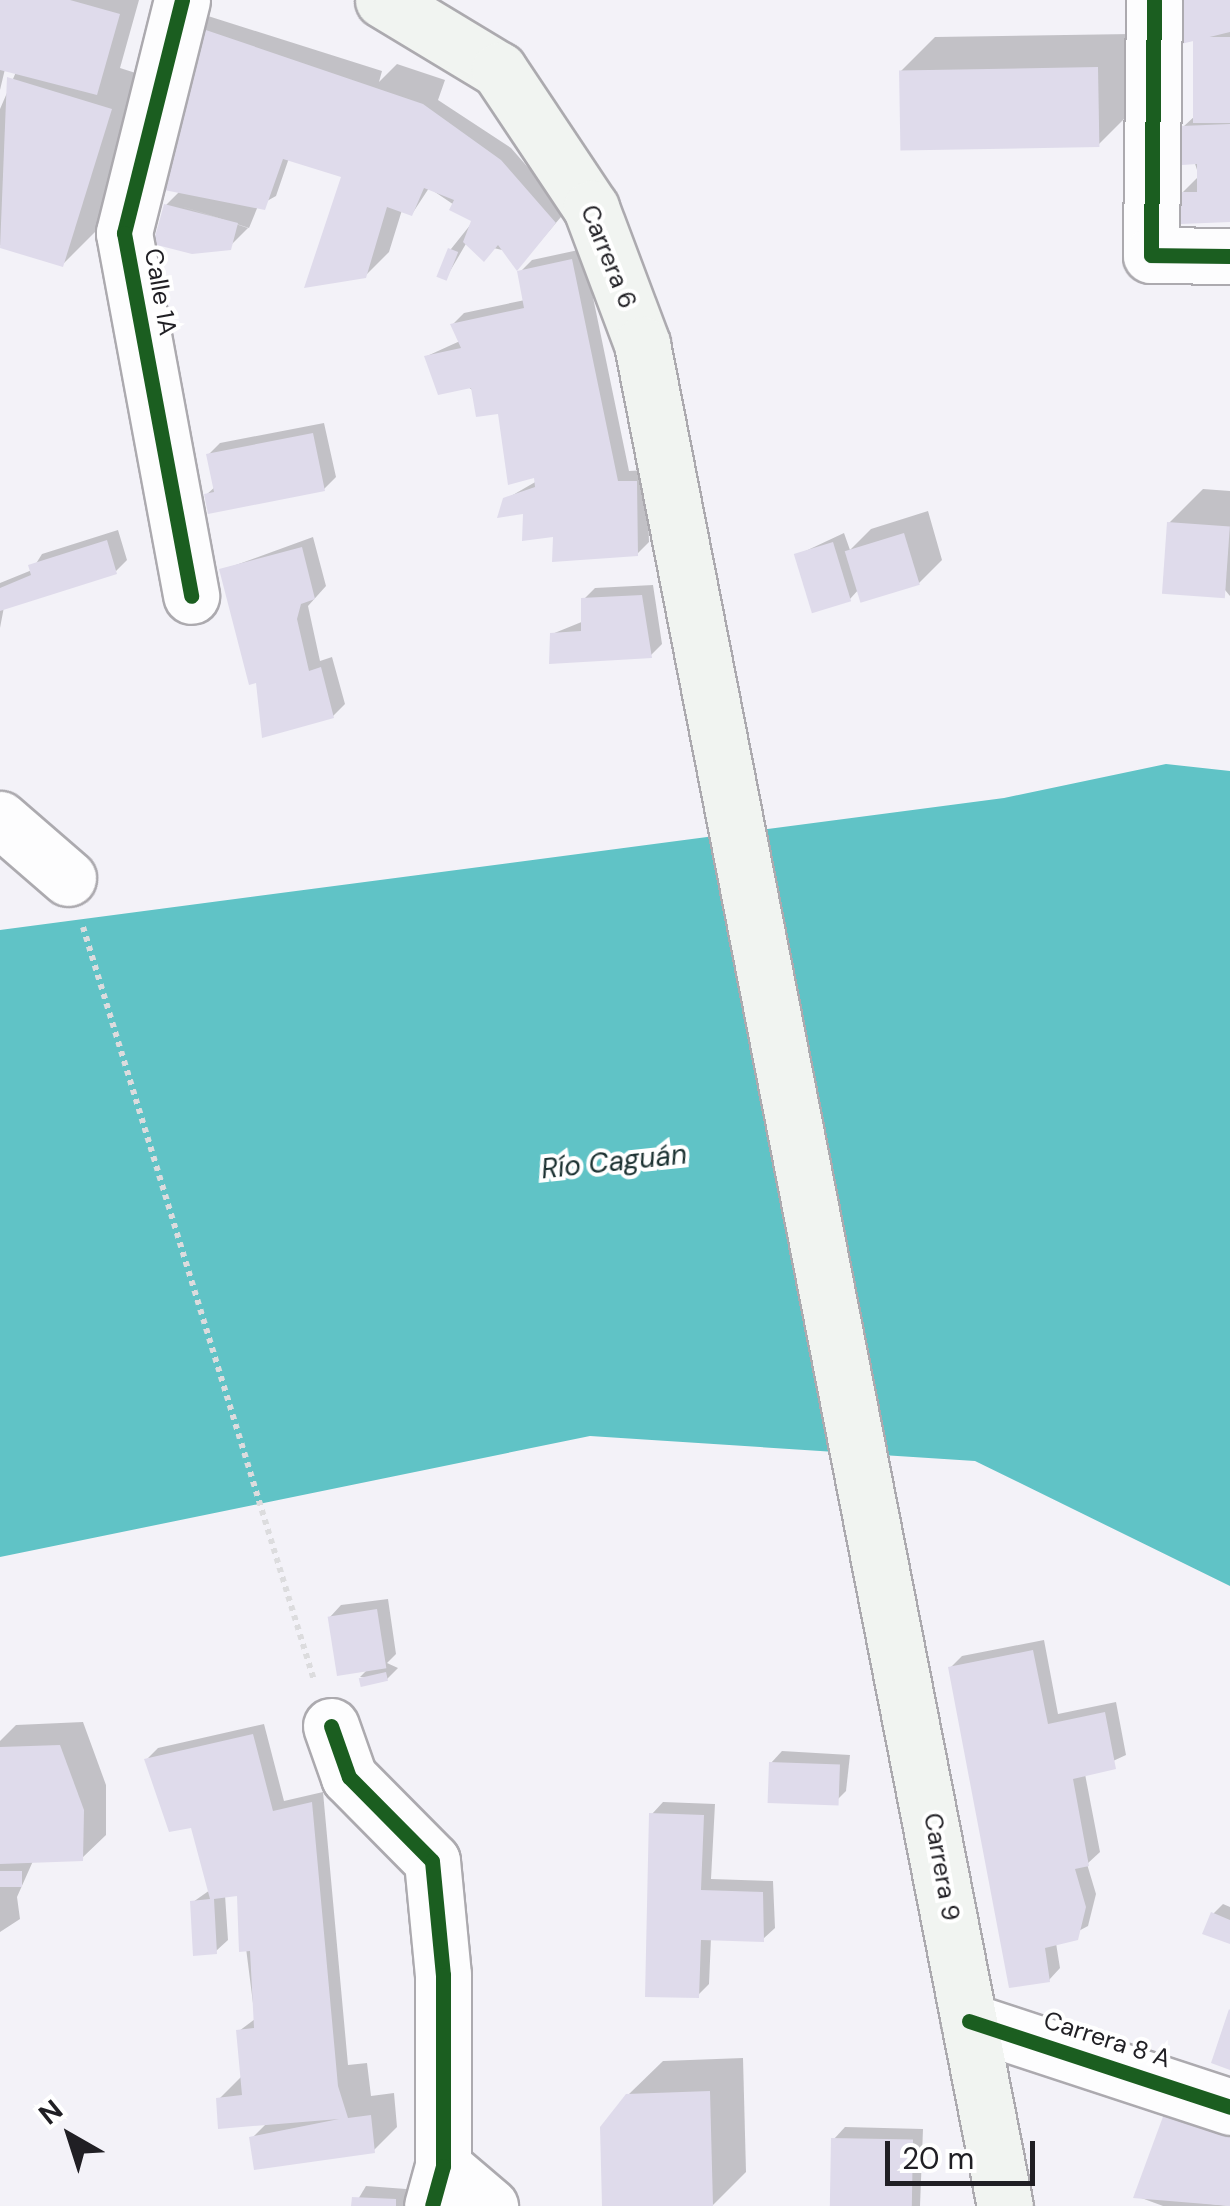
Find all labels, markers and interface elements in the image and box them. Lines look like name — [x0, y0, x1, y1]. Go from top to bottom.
street label: Carrera 6 — [574, 201, 642, 313]
street label: Calle 1A — [138, 246, 182, 338]
water label: Río Caguán — [540, 1138, 688, 1186]
street label: Carrera 9 — [917, 1811, 965, 1923]
street label: Carrera 8 A — [1040, 2005, 1174, 2075]
north arrow — [20, 2086, 120, 2186]
text: N — [31, 2091, 70, 2133]
scale bar — [890, 2121, 1040, 2183]
text: 20 m — [902, 2139, 974, 2178]

